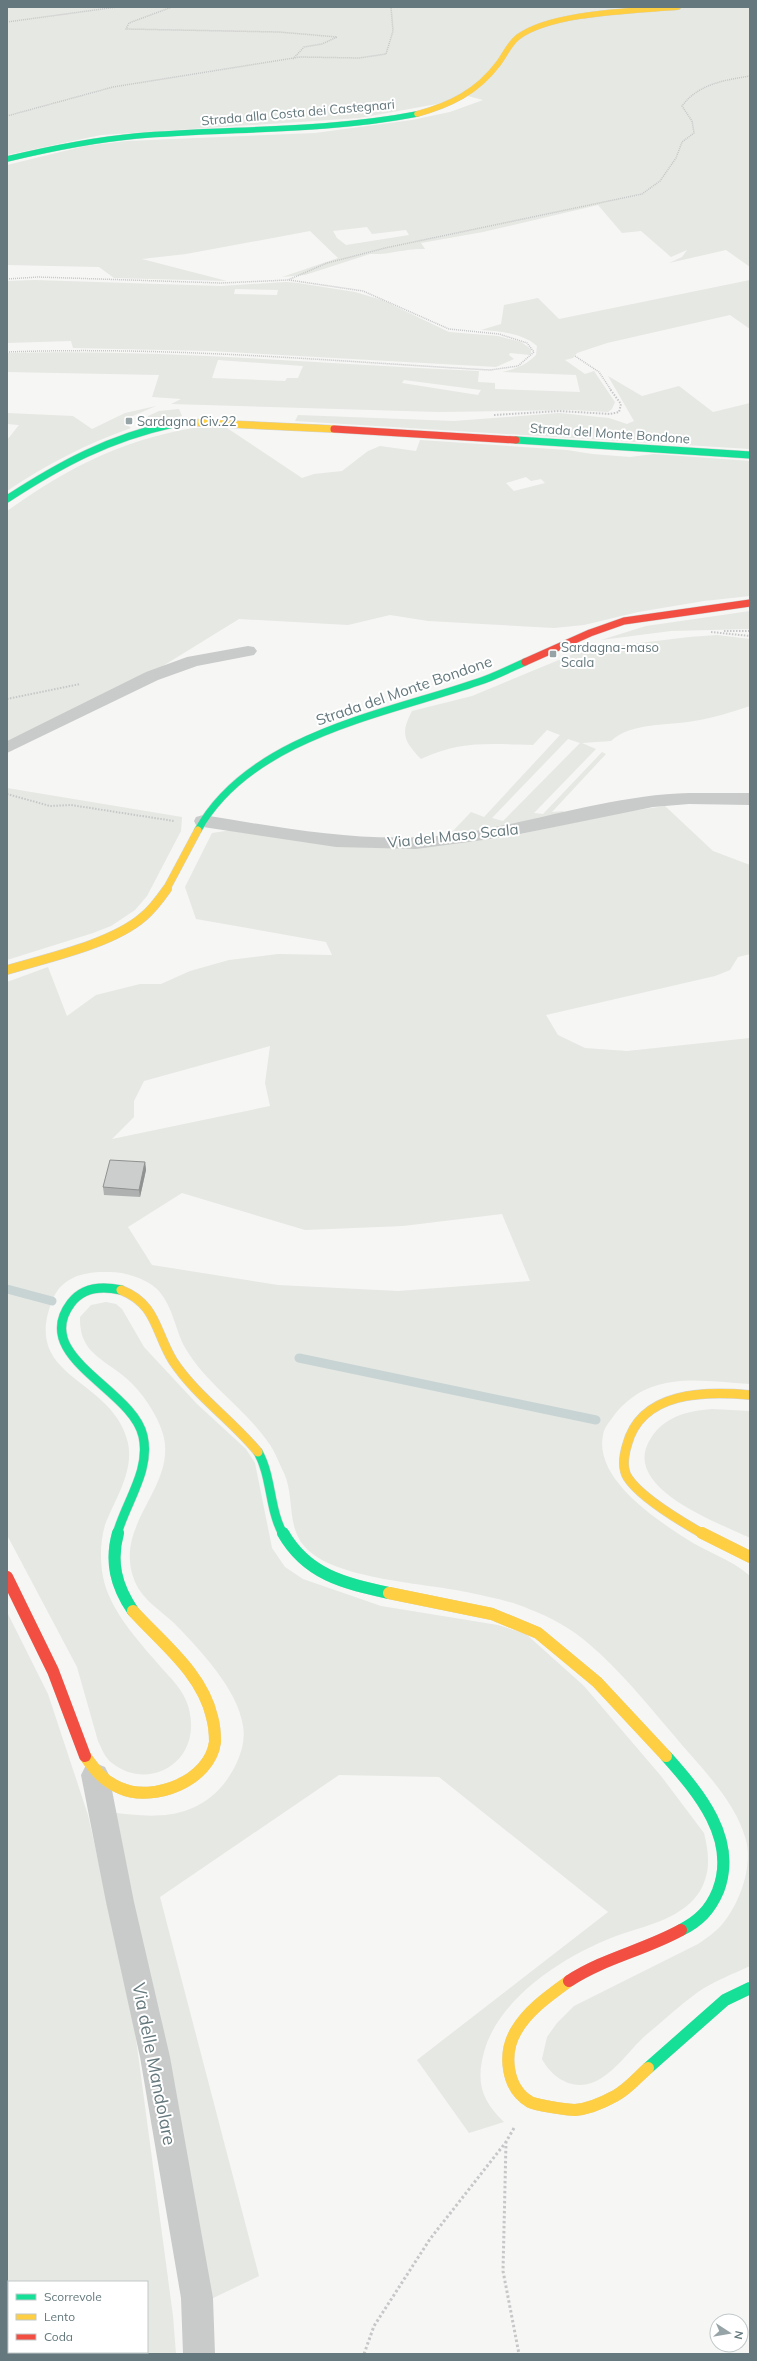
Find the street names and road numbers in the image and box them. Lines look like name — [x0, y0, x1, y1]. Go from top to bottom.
street label: Strada alla Costa dei Castegnari — [201, 96, 395, 128]
street label: Strada del Monte Bondone — [529, 419, 691, 447]
street label: Strada del Monte Bondone — [313, 651, 494, 730]
street label: Via del Maso Scala — [386, 819, 519, 852]
street label: Via delle Mandolare — [127, 1981, 182, 2147]

